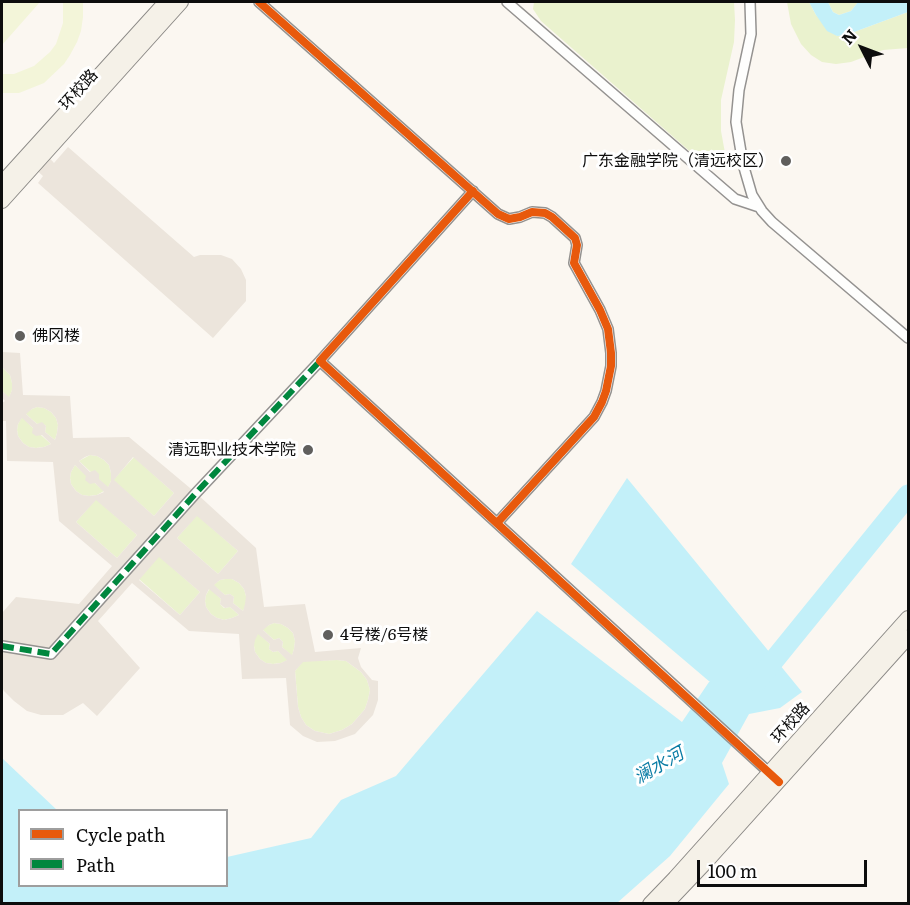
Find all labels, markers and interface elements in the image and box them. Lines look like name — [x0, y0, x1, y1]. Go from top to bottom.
north arrow — [832, 18, 892, 78]
text: N — [835, 23, 862, 49]
street label: 环校路 — [56, 66, 102, 114]
place label: 广东金融学院（清远校区） — [582, 151, 774, 171]
marker: 广东金融学院（清远校区） — [779, 154, 793, 168]
place label: 佛冈楼 — [32, 326, 80, 346]
marker: 佛冈楼 — [13, 329, 27, 343]
place label: 清远职业技术学院 — [168, 440, 296, 460]
marker: 清远职业技术学院 — [301, 443, 315, 457]
place label: 4号楼/6号楼 — [340, 625, 428, 645]
marker: 4号楼/6号楼 — [321, 628, 335, 642]
street label: 环校路 — [768, 699, 814, 747]
water label: 澜水河 — [630, 743, 688, 789]
legend — [18, 809, 228, 887]
text: Cycle path — [76, 821, 165, 848]
scale bar — [700, 848, 870, 886]
text: Path — [76, 851, 115, 878]
text: 100 m — [708, 857, 757, 884]

